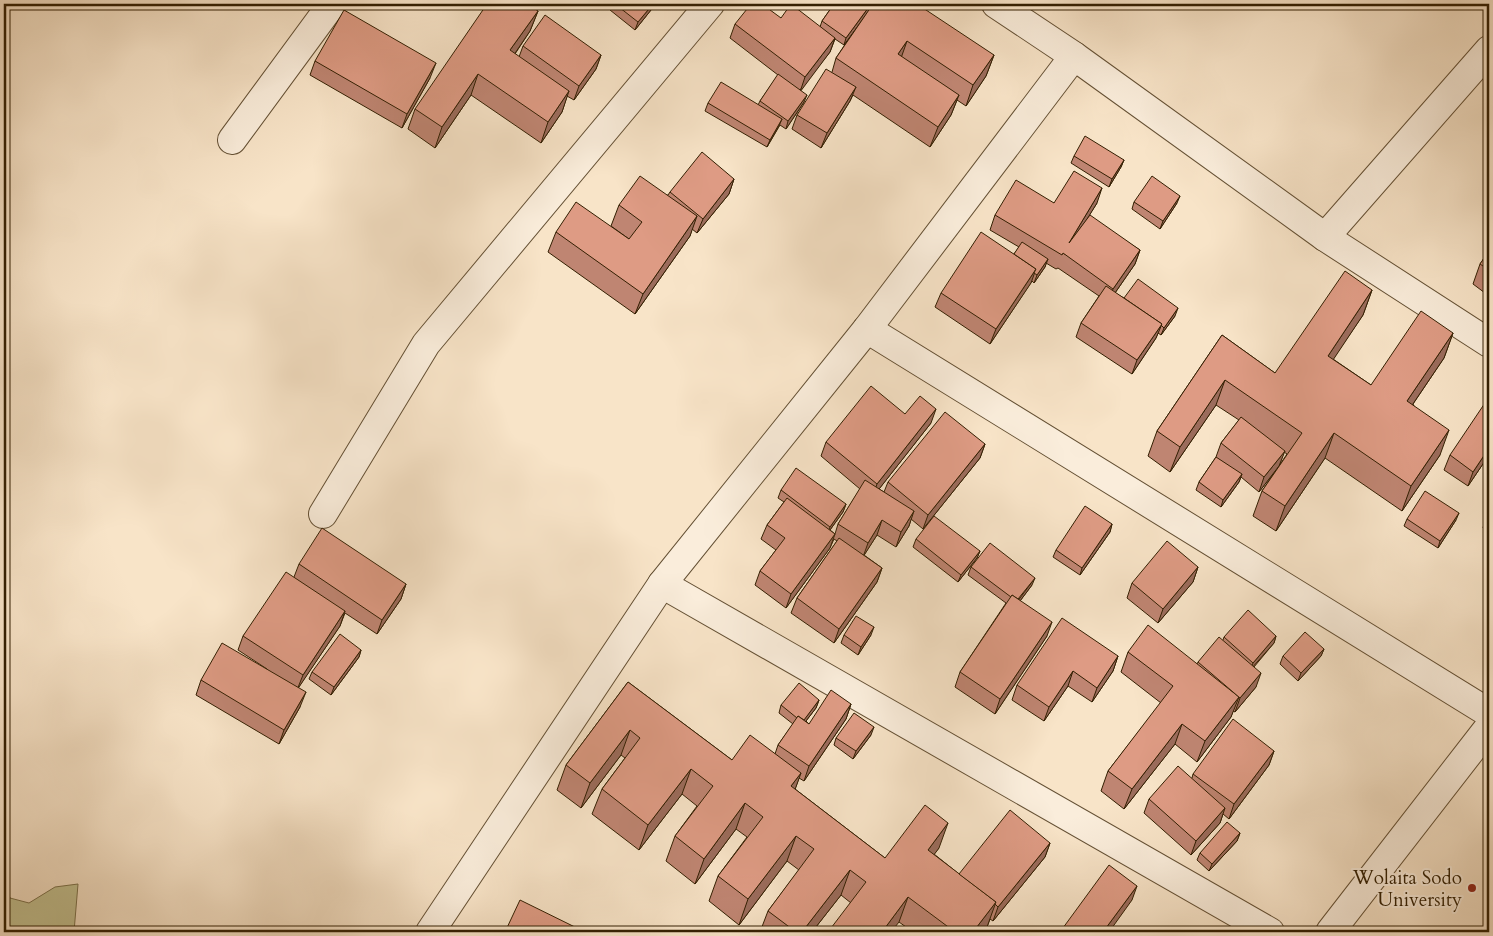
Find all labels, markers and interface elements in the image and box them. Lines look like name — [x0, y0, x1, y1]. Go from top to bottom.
place label: Wolaita Sodo University — [1352, 865, 1462, 913]
marker: Wolaita Sodo University — [1466, 882, 1478, 894]

